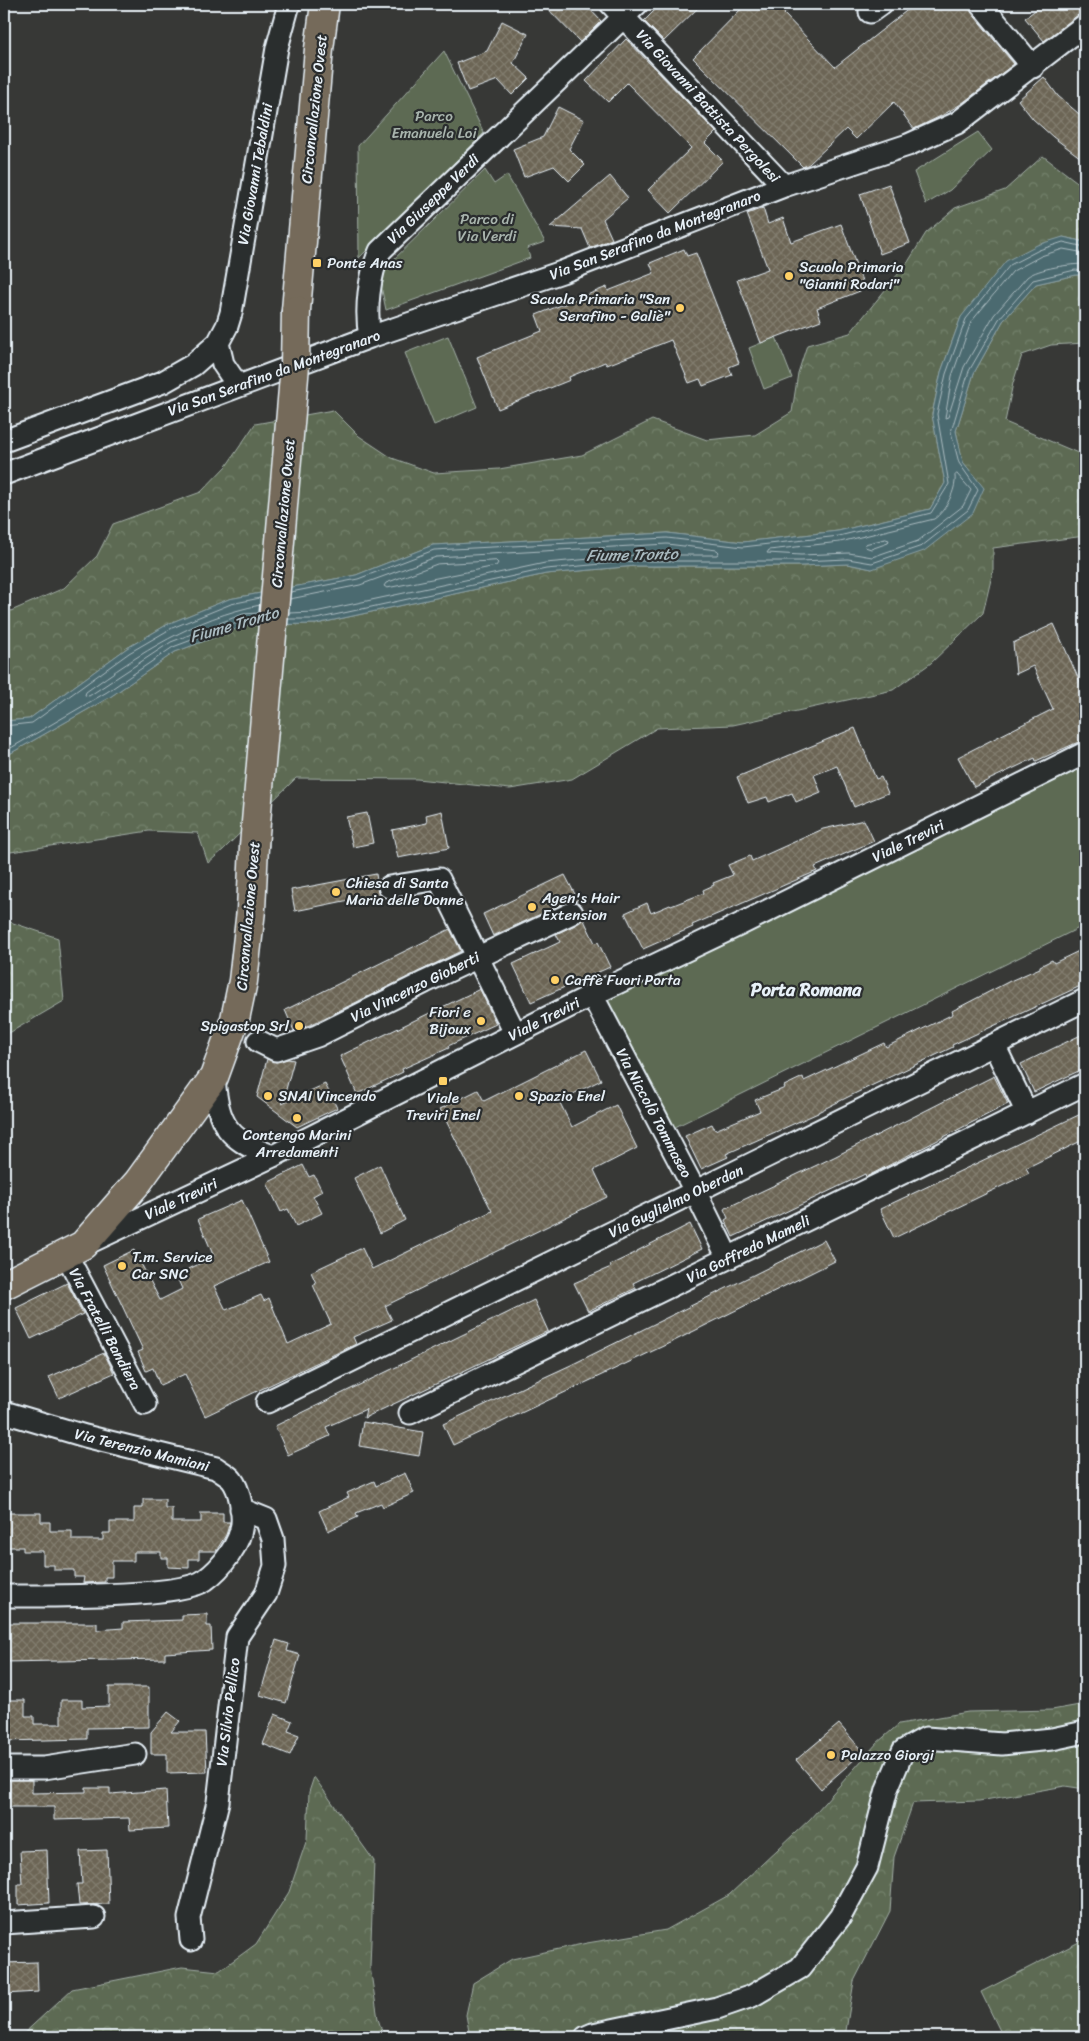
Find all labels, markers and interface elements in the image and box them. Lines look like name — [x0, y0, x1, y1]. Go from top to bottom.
street label: Via Giovanni Battista Pergolesi — [629, 23, 787, 190]
street label: Circonvallazione Ovest — [293, 33, 335, 185]
street label: Via Giovanni Tebaldini — [230, 100, 280, 247]
park label: Parco Emanuela Loi — [391, 103, 477, 146]
street label: Via Giuseppe Verdi — [380, 147, 486, 250]
street label: Via San Serafino da Montegranaro — [546, 182, 765, 287]
park label: Parco di Via Verdi — [458, 206, 517, 249]
place label: Ponte Anas — [327, 250, 402, 276]
place label: Scuola Primaria "Gianni Rodari" — [799, 254, 904, 297]
marker: Ponte Anas — [311, 257, 323, 269]
marker: Scuola Primaria "Gianni Rodari" — [783, 270, 795, 282]
place label: Scuola Primaria "San Serafino - Galiè" — [530, 286, 671, 329]
marker: Scuola Primaria "San Serafino - Galiè" — [674, 302, 686, 314]
street label: Via San Serafino da Montegranaro — [164, 322, 384, 424]
street label: Circonvallazione Ovest — [264, 437, 303, 589]
water label: Fiume Tronto — [586, 539, 679, 570]
water label: Fiume Tronto — [186, 598, 283, 651]
street label: Viale Treviri — [867, 812, 949, 870]
street label: Circonvallazione Ovest — [229, 840, 268, 992]
place label: Chiesa di Santa Maria delle Donne — [346, 870, 464, 913]
place label: Agen's Hair Extension — [541, 885, 620, 928]
marker: Chiesa di Santa Maria delle Donne — [330, 886, 342, 898]
marker: Agen's Hair Extension — [526, 901, 538, 913]
street label: Via Vincenzo Gioberti — [346, 944, 485, 1030]
place label: Caffè Fuori Porta — [565, 967, 681, 993]
marker: Caffè Fuori Porta — [549, 974, 561, 986]
district label: Porta Romana — [751, 974, 862, 1006]
street label: Viale Treviri — [503, 989, 585, 1048]
place label: Fiori e Bijoux — [429, 999, 471, 1042]
place label: Spigastop Srl — [201, 1013, 290, 1039]
marker: Fiori e Bijoux — [475, 1015, 487, 1027]
marker: Spigastop Srl — [293, 1020, 305, 1032]
street label: Via Niccolò Tommaseo — [609, 1043, 700, 1183]
marker: Viale Treviri Enel — [437, 1075, 449, 1087]
place label: SNAI Vincendo — [278, 1083, 377, 1109]
place label: Spazio Enel — [529, 1083, 606, 1109]
place label: Viale Treviri Enel — [406, 1085, 481, 1128]
marker: SNAI Vincendo — [262, 1090, 274, 1102]
marker: Spazio Enel — [513, 1090, 525, 1102]
marker: Contengo Marini Arredamenti — [291, 1112, 303, 1124]
place label: Contengo Marini Arredamenti — [243, 1122, 352, 1165]
street label: Via Guglielmo Oberdan — [604, 1157, 748, 1245]
street label: Viale Treviri — [140, 1170, 223, 1227]
street label: Via Goffredo Mameli — [682, 1207, 815, 1290]
place label: T.m. Service Car SNC — [132, 1244, 212, 1287]
marker: T.m. Service Car SNC — [116, 1260, 128, 1272]
street label: Via Fratelli Bandiera — [62, 1263, 149, 1395]
street label: Via Terenzio Mamiani — [72, 1421, 213, 1480]
street label: Via Silvio Pellico — [208, 1656, 248, 1768]
place label: Palazzo Giorgi — [841, 1742, 935, 1768]
marker: Palazzo Giorgi — [825, 1749, 837, 1761]

